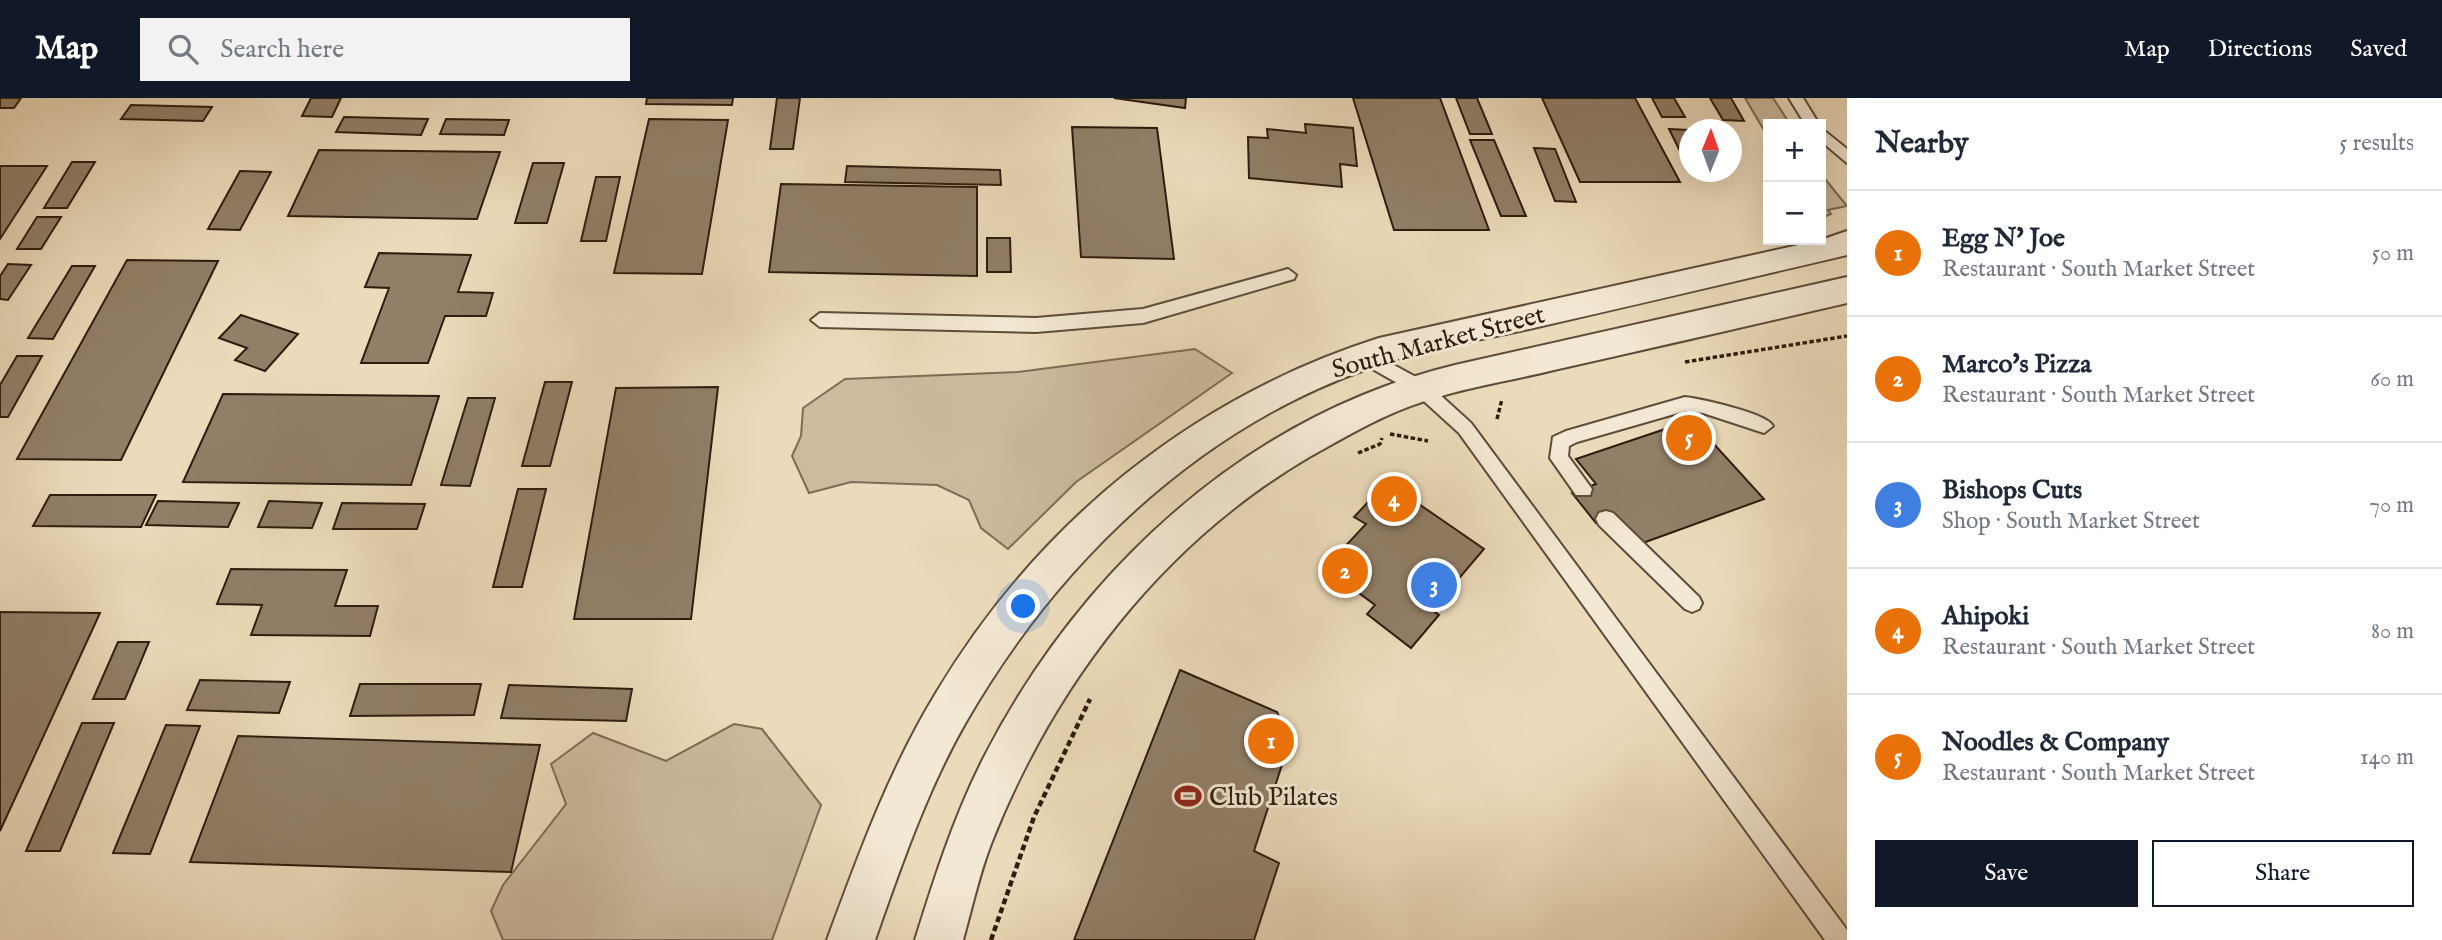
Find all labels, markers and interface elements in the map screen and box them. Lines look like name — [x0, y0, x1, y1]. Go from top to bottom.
search box — [140, 18, 630, 81]
text: Map — [35, 28, 98, 70]
icon: search — [164, 30, 202, 68]
text: Search here — [220, 33, 344, 66]
text: Map — [2124, 34, 2170, 65]
text: Directions — [2208, 34, 2312, 65]
text: Saved — [2350, 34, 2407, 65]
north arrow — [1679, 119, 1742, 182]
map controls — [1763, 119, 1826, 245]
button: + — [1763, 119, 1826, 182]
text: Nearby — [1875, 125, 1968, 163]
text: 5 results — [2339, 129, 2414, 158]
button: − — [1763, 182, 1826, 245]
text: Egg N' Joe — [1942, 222, 2065, 255]
text: 1 — [1894, 239, 1902, 268]
text: 50 m — [2372, 239, 2414, 268]
text: Restaurant · South Market Street — [1942, 255, 2255, 284]
street label: South Market Street — [1328, 298, 1549, 387]
text: Marco's Pizza — [1942, 348, 2092, 381]
text: 2 — [1893, 365, 1903, 394]
text: 60 m — [2370, 365, 2414, 394]
text: Restaurant · South Market Street — [1942, 381, 2255, 410]
pin: 5 — [1666, 412, 1712, 464]
pin: 4 — [1371, 473, 1417, 525]
text: Bishops Cuts — [1942, 474, 2082, 507]
text: 3 — [1894, 491, 1902, 520]
text: 70 m — [2369, 491, 2414, 520]
text: Shop · South Market Street — [1942, 507, 2200, 536]
pin: 2 — [1322, 545, 1368, 597]
pin: 3 — [1411, 559, 1457, 611]
your location — [1006, 589, 1040, 623]
text: Ahipoki — [1942, 600, 2029, 633]
text: 4 — [1892, 617, 1904, 646]
text: 80 m — [2371, 617, 2414, 646]
text: Restaurant · South Market Street — [1942, 633, 2255, 662]
pin: 1 — [1248, 715, 1294, 767]
text: Noodles & Company — [1942, 726, 2169, 759]
text: 5 — [1894, 743, 1902, 772]
text: 140 m — [2360, 743, 2414, 772]
text: Restaurant · South Market Street — [1942, 759, 2255, 788]
sports icon: Club Pilates — [1173, 781, 1203, 811]
place label: Club Pilates — [1209, 781, 1338, 814]
button: Save — [1875, 840, 2138, 907]
button: Share — [2152, 840, 2414, 907]

